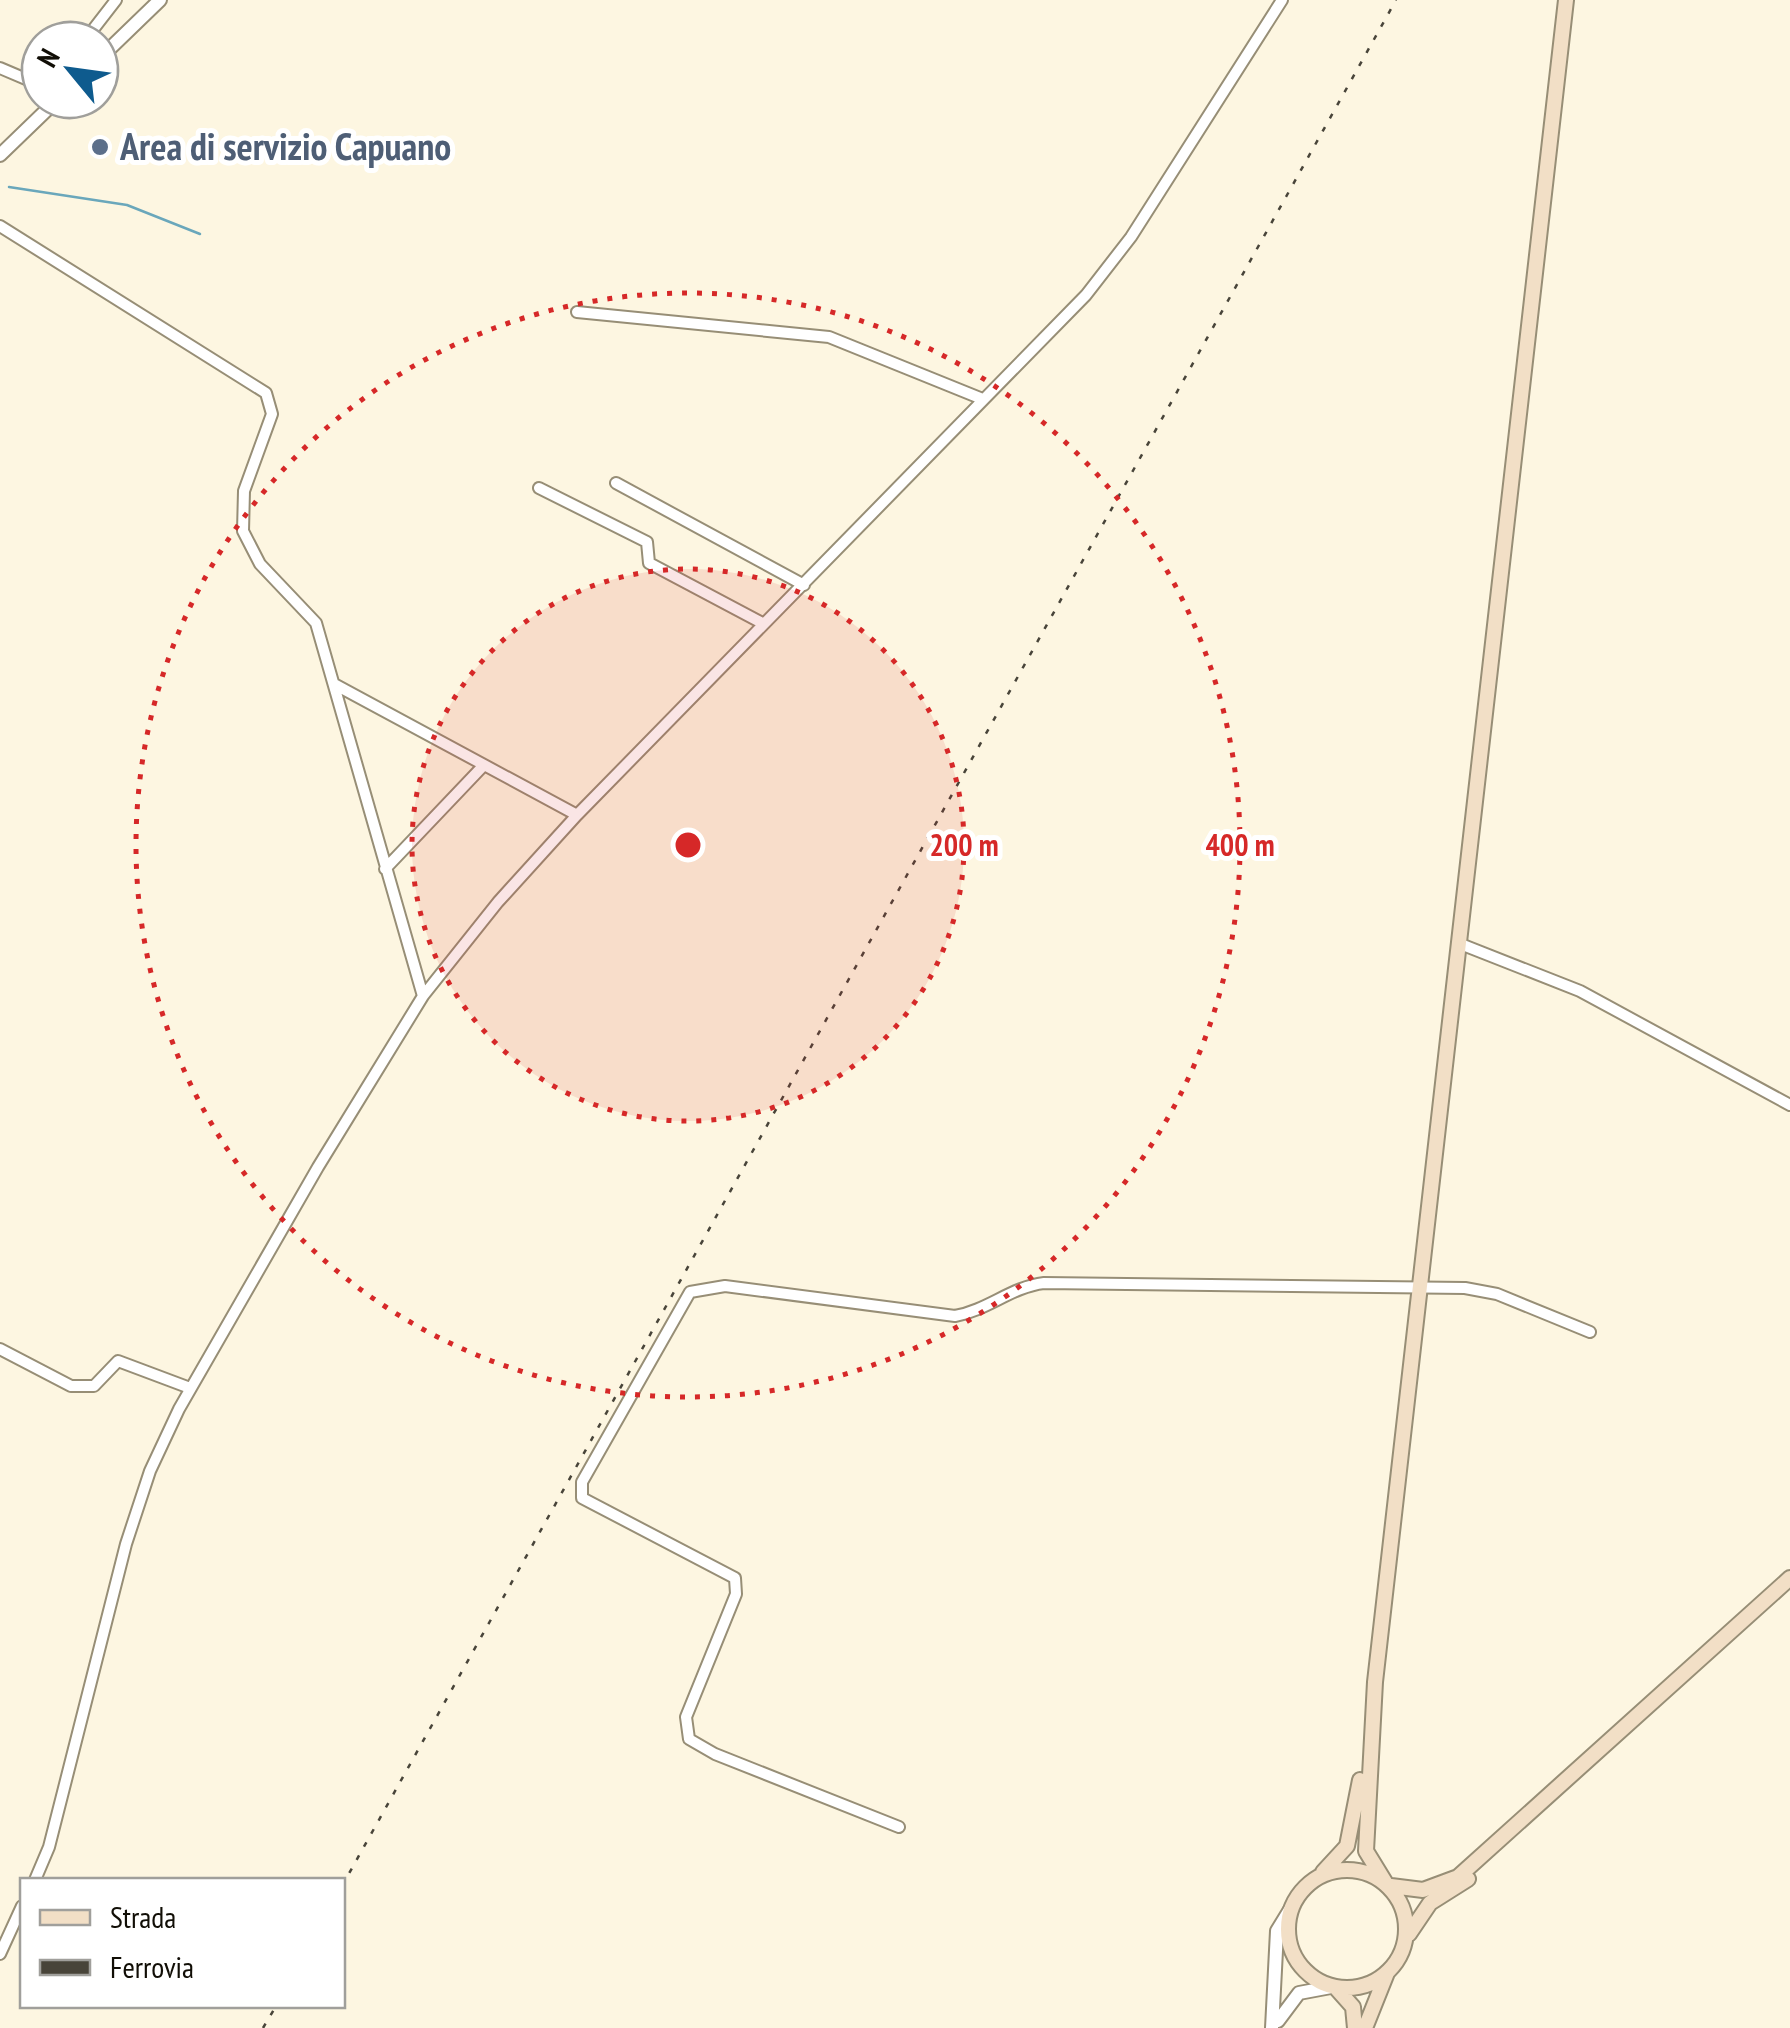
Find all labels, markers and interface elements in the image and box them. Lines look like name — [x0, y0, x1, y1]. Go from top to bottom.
north arrow — [20, 20, 120, 120]
text: N — [28, 42, 68, 73]
place label: Area di servizio Capuano — [119, 121, 451, 170]
marker: Area di servizio Capuano — [89, 136, 111, 158]
text: 200 m — [929, 825, 999, 864]
text: 400 m — [1205, 825, 1275, 864]
centre of rings — [670, 827, 706, 863]
legend — [20, 1878, 345, 2008]
text: Strada — [110, 1897, 176, 1936]
text: Ferrovia — [110, 1947, 194, 1986]

